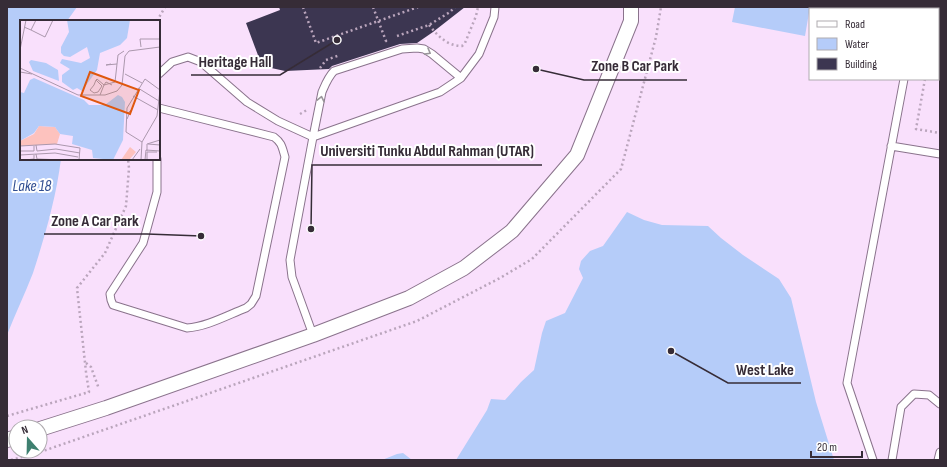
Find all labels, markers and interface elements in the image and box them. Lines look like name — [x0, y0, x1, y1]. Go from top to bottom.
legend — [809, 8, 939, 80]
text: Road — [845, 17, 865, 32]
inset map — [20, 20, 160, 160]
text: Water — [845, 37, 869, 52]
callout: Heritage Hall — [191, 47, 280, 75]
one-way arrow — [424, 47, 431, 55]
callout: Zone B Car Park — [584, 52, 687, 80]
text: Heritage Hall — [199, 53, 271, 72]
text: Zone B Car Park — [591, 57, 679, 76]
text: Building — [845, 57, 877, 72]
one-way arrow — [316, 96, 325, 102]
callout: Universiti Tunku Abdul Rahman (UTAR) — [312, 137, 542, 165]
text: Universiti Tunku Abdul Rahman (UTAR) — [320, 142, 534, 161]
water label: Lake 18 — [13, 177, 52, 196]
callout: Zone A Car Park — [44, 206, 147, 234]
text: Zone A Car Park — [51, 212, 139, 231]
callout: West Lake — [728, 355, 801, 383]
text: West Lake — [736, 361, 794, 380]
north arrow — [8, 419, 48, 459]
text: N — [20, 423, 30, 437]
scale bar — [811, 433, 862, 459]
text: 20 m — [817, 440, 837, 455]

